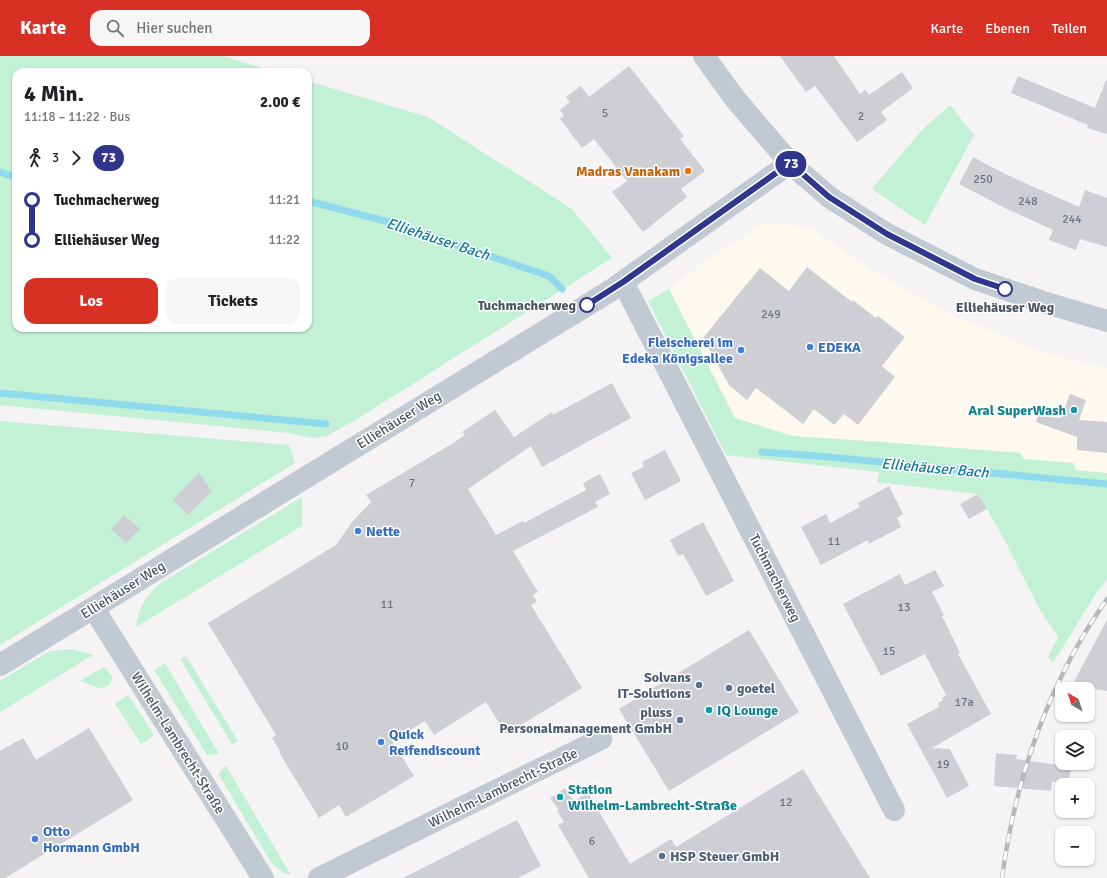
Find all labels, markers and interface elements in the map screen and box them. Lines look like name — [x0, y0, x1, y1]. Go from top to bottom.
search box — [90, 10, 370, 46]
text: Karte — [20, 16, 66, 40]
icon: search — [104, 17, 126, 39]
text: Hier suchen — [136, 19, 212, 37]
text: Karte — [931, 20, 963, 37]
text: Ebenen — [985, 20, 1030, 37]
text: Teilen — [1052, 20, 1087, 37]
text: 4 Min. — [24, 80, 84, 107]
text: 2.00 € — [260, 93, 300, 111]
house number: 5 — [602, 106, 608, 121]
text: 11:18 – 11:22 · Bus — [24, 109, 130, 125]
house number: 2 — [858, 109, 864, 124]
icon: walk — [24, 147, 46, 169]
icon: forward — [65, 147, 87, 169]
text: 73 — [101, 149, 116, 166]
text: 3 — [52, 150, 59, 166]
line badge: 73 — [773, 151, 809, 177]
text: 73 — [783, 155, 799, 172]
place label: Madras Vanakam — [576, 163, 680, 180]
marker: Madras Vanakam — [683, 166, 693, 176]
house number: 250 — [973, 172, 993, 187]
text: Tuchmacherweg — [54, 191, 159, 209]
text: 11:21 — [268, 192, 300, 208]
house number: 248 — [1018, 194, 1038, 209]
house number: 244 — [1062, 212, 1082, 227]
water label: Elliehäuser Bach — [384, 214, 493, 264]
text: Elliehäuser Weg — [54, 231, 159, 249]
text: 11:22 — [268, 232, 300, 248]
button: Los — [24, 278, 158, 324]
button: Tickets — [166, 278, 300, 324]
marker: Elliehäuser Weg — [997, 281, 1013, 297]
place label: Tuchmacherweg — [478, 297, 576, 314]
marker: Tuchmacherweg — [579, 297, 595, 313]
place label: Elliehäuser Weg — [956, 299, 1055, 316]
house number: 249 — [761, 307, 781, 322]
place label: Fleischerei im Edeka Königsallee — [622, 334, 733, 367]
place label: EDEKA — [818, 339, 861, 356]
marker: EDEKA — [805, 342, 815, 352]
marker: Fleischerei im Edeka Königsallee — [736, 345, 746, 355]
street label: Elliehäuser Weg — [354, 387, 444, 453]
place label: Aral SuperWash — [968, 402, 1066, 419]
marker: Aral SuperWash — [1069, 405, 1079, 415]
water label: Elliehäuser Bach — [881, 454, 990, 482]
house number: 7 — [409, 476, 415, 491]
place label: Nette — [366, 523, 400, 540]
marker: Nette — [353, 526, 363, 536]
street label: Tuchmacherweg — [745, 531, 805, 625]
house number: 11 — [828, 534, 840, 549]
street label: Elliehäuser Weg — [78, 557, 168, 623]
house number: 11 — [381, 597, 393, 612]
house number: 13 — [898, 600, 910, 615]
house number: 15 — [883, 644, 895, 659]
street label: Wilhelm-Lambrecht-Straße — [127, 669, 229, 817]
place label: Solvans IT-Solutions — [617, 669, 691, 702]
marker: Solvans IT-Solutions — [694, 680, 704, 690]
place label: goetel — [737, 680, 776, 697]
north arrow — [1055, 682, 1095, 722]
map controls — [1055, 682, 1095, 866]
marker: goetel — [724, 683, 734, 693]
house number: 17a — [954, 695, 974, 710]
place label: IQ Lounge — [717, 702, 778, 719]
place label: pluss Personalmanagement GmbH — [499, 704, 672, 737]
marker: IQ Lounge — [704, 705, 714, 715]
marker: pluss Personalmanagement GmbH — [675, 715, 685, 725]
place label: Quick Reifendiscount — [389, 726, 481, 759]
button: layers — [1055, 730, 1095, 770]
marker: Quick Reifendiscount — [376, 737, 386, 747]
house number: 10 — [336, 739, 348, 754]
street label: Wilhelm-Lambrecht-Straße — [426, 744, 580, 832]
house number: 19 — [937, 757, 949, 772]
button: + — [1055, 778, 1095, 818]
place label: Station Wilhelm-Lambrecht-Straße — [568, 781, 737, 814]
marker: Station Wilhelm-Lambrecht-Straße — [555, 792, 565, 802]
house number: 12 — [780, 795, 792, 810]
place label: Otto Hormann GmbH — [43, 823, 140, 856]
button: − — [1055, 826, 1095, 866]
marker: Otto Hormann GmbH — [30, 834, 40, 844]
house number: 6 — [589, 834, 595, 849]
place label: HSP Steuer GmbH — [670, 848, 779, 865]
marker: HSP Steuer GmbH — [657, 851, 667, 861]

